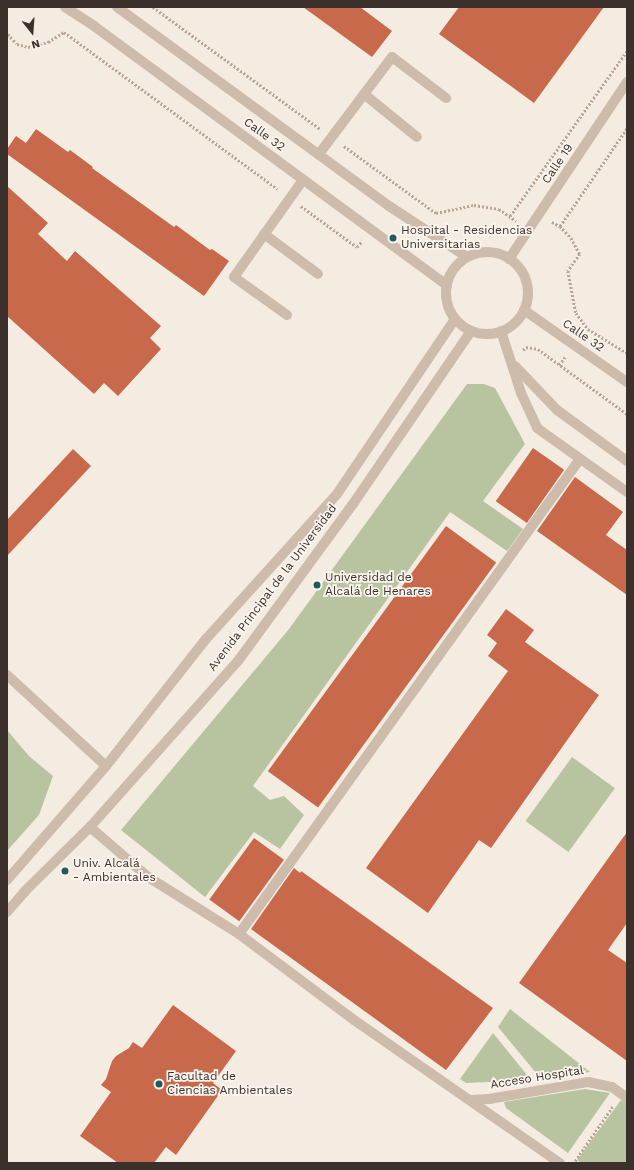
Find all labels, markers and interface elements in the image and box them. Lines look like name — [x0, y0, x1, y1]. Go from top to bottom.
north arrow — [12, 12, 52, 52]
text: N — [30, 37, 41, 51]
street label: Calle 32 — [241, 115, 287, 155]
street label: Calle 19 — [539, 141, 577, 187]
place label: Hospital - Residencias Universitarias — [401, 224, 533, 252]
marker: Hospital - Residencias Universitarias — [388, 233, 398, 243]
street label: Calle 32 — [559, 317, 607, 355]
street label: Avenida Principal de la Universidad — [205, 501, 341, 675]
place label: Universidad de Alcalá de Henares — [325, 571, 431, 599]
marker: Universidad de Alcalá de Henares — [312, 580, 322, 590]
place label: Univ. Alcalá - Ambientales — [73, 857, 156, 885]
marker: Univ. Alcalá - Ambientales — [60, 866, 70, 876]
street label: Acceso Hospital — [489, 1064, 585, 1092]
place label: Facultad de Ciencias Ambientales — [167, 1070, 293, 1098]
marker: Facultad de Ciencias Ambientales — [154, 1079, 164, 1089]

